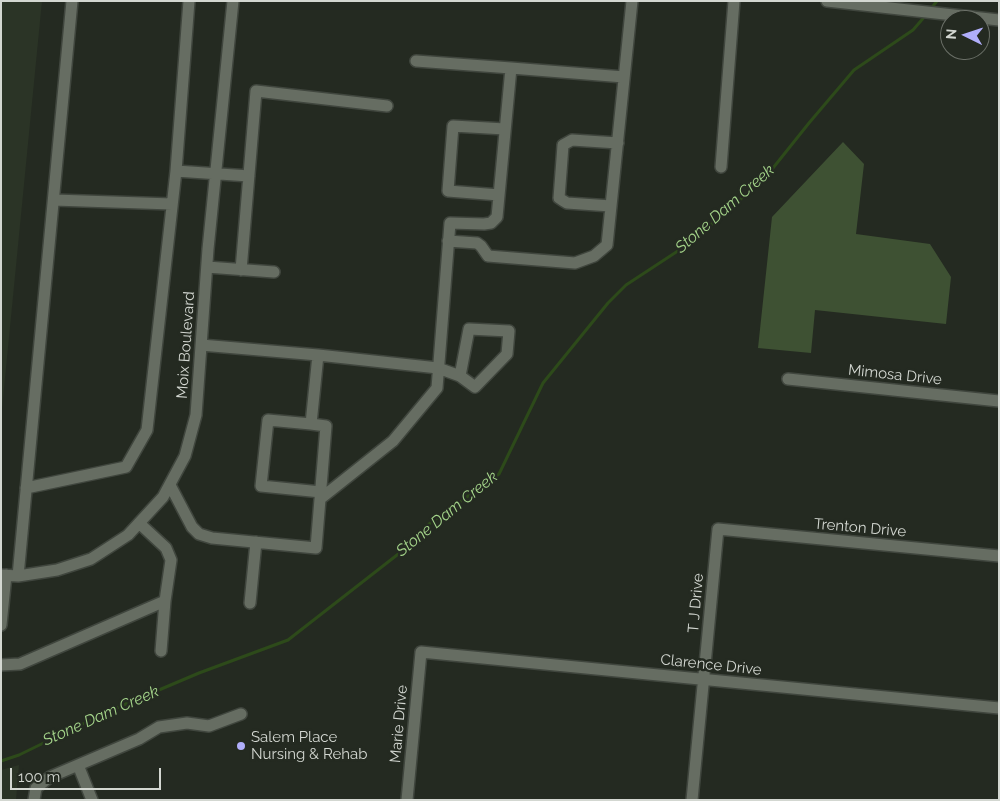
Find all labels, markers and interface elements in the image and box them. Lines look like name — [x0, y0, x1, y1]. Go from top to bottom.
north arrow — [940, 10, 990, 60]
text: N — [943, 28, 959, 40]
water label: Stone Dam Creek — [672, 161, 778, 257]
street label: Moix Boulevard — [173, 291, 199, 399]
street label: Mimosa Drive — [847, 361, 943, 389]
water label: Stone Dam Creek — [392, 467, 502, 561]
street label: Trenton Drive — [813, 515, 907, 541]
street label: T J Drive — [684, 572, 708, 634]
street label: Clarence Drive — [659, 651, 763, 679]
water label: Stone Dam Creek — [40, 682, 162, 750]
street label: Marie Drive — [387, 684, 411, 764]
place label: Salem Place Nursing & Rehab — [251, 728, 367, 763]
marker: Salem Place Nursing & Rehab — [235, 740, 247, 752]
scale bar — [12, 758, 164, 790]
text: 100 m — [18, 768, 60, 786]

